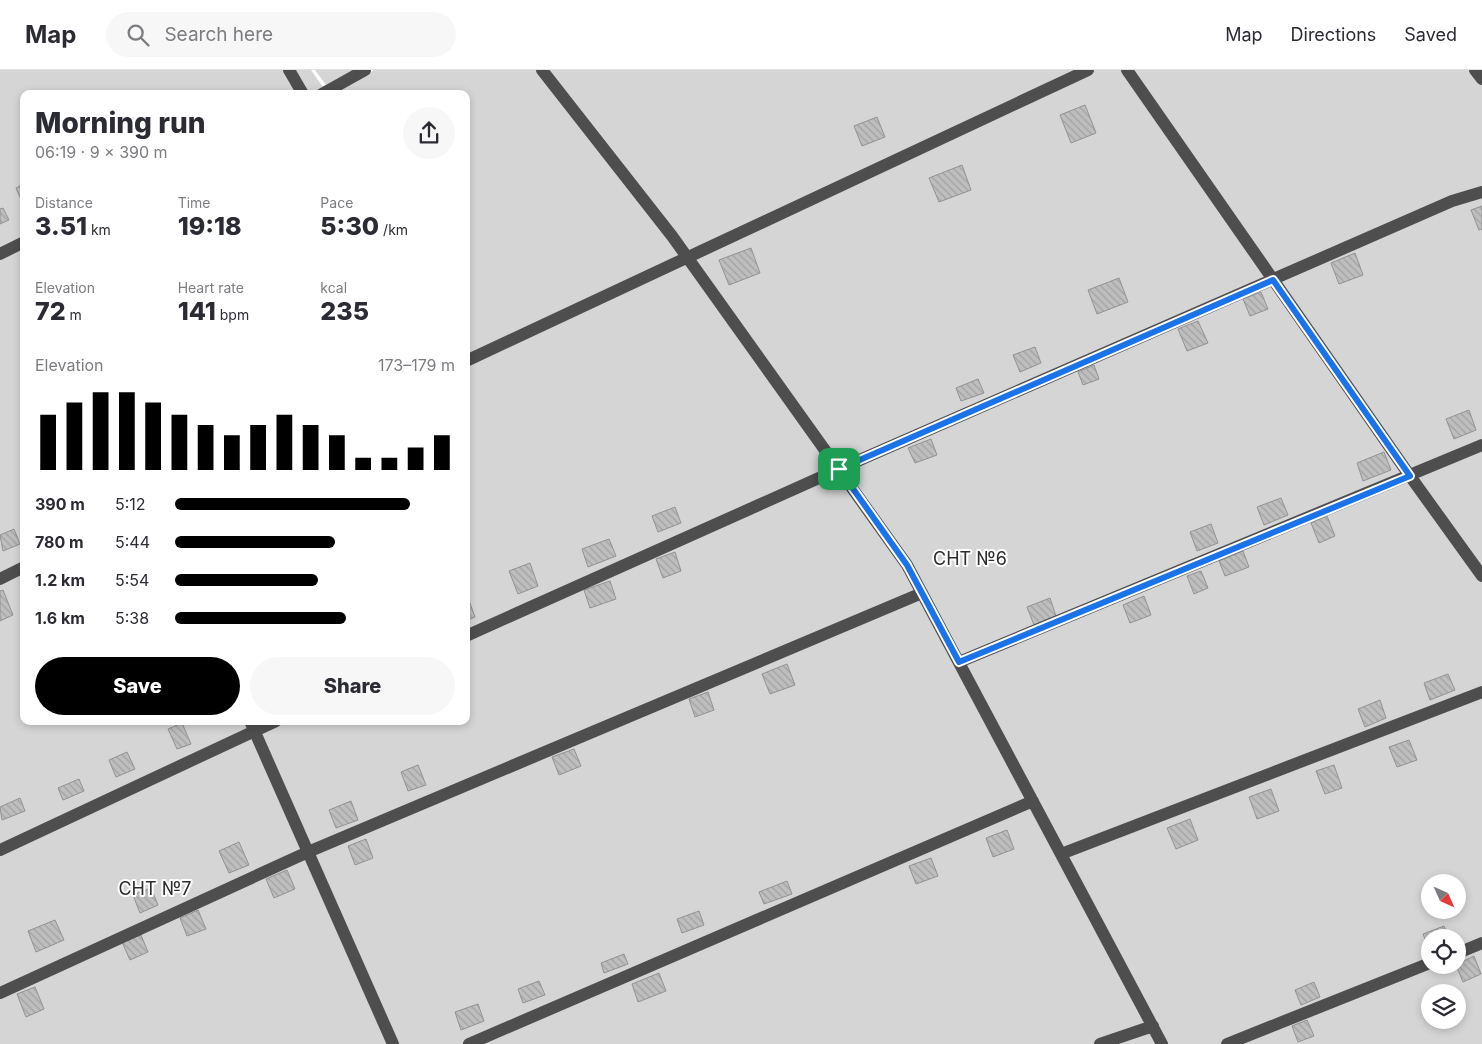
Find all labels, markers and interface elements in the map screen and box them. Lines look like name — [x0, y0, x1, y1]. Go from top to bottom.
search box — [106, 12, 456, 57]
text: Map — [25, 20, 76, 49]
icon: search — [124, 21, 152, 49]
text: Search here — [164, 23, 273, 46]
text: Map — [1225, 24, 1263, 45]
text: Directions — [1291, 24, 1376, 45]
text: Saved — [1404, 24, 1457, 45]
text: Morning run — [35, 106, 205, 140]
button: share — [403, 107, 455, 159]
text: 06:19 · 9 × 390 m — [35, 142, 168, 162]
text: Distance — [35, 194, 93, 211]
text: Time — [178, 194, 211, 211]
text: Pace — [320, 194, 353, 211]
text: 3.51 — [35, 211, 87, 241]
text: 19:18 — [178, 211, 242, 241]
text: 5:30 — [320, 211, 379, 241]
text: km — [87, 221, 111, 238]
text: /km — [379, 221, 408, 238]
text: Elevation — [35, 279, 95, 296]
text: Heart rate — [178, 279, 244, 296]
text: kcal — [320, 279, 347, 296]
text: 72 — [35, 296, 66, 326]
text: 141 — [178, 296, 216, 326]
text: 235 — [320, 296, 369, 326]
text: m — [66, 306, 82, 323]
text: bpm — [216, 306, 249, 323]
text: Elevation — [35, 355, 104, 375]
text: 173–179 m — [378, 355, 455, 375]
pin — [818, 448, 860, 490]
icon: arrive — [825, 455, 853, 483]
text: 390 m — [35, 494, 85, 514]
text: 5:12 — [115, 494, 146, 514]
text: 780 m — [35, 532, 84, 552]
text: 5:44 — [115, 532, 150, 552]
park label: СНТ №6 — [933, 548, 1007, 569]
text: 1.2 km — [35, 570, 85, 590]
text: 5:54 — [115, 570, 149, 590]
text: 1.6 km — [35, 608, 85, 628]
text: 5:38 — [115, 608, 149, 628]
button: Save — [35, 657, 240, 715]
button: Share — [250, 657, 455, 715]
north arrow — [1421, 874, 1466, 919]
map controls — [1421, 874, 1466, 1029]
park label: СНТ №7 — [118, 878, 192, 899]
button: locate — [1421, 929, 1466, 974]
button: layers — [1421, 984, 1466, 1029]

